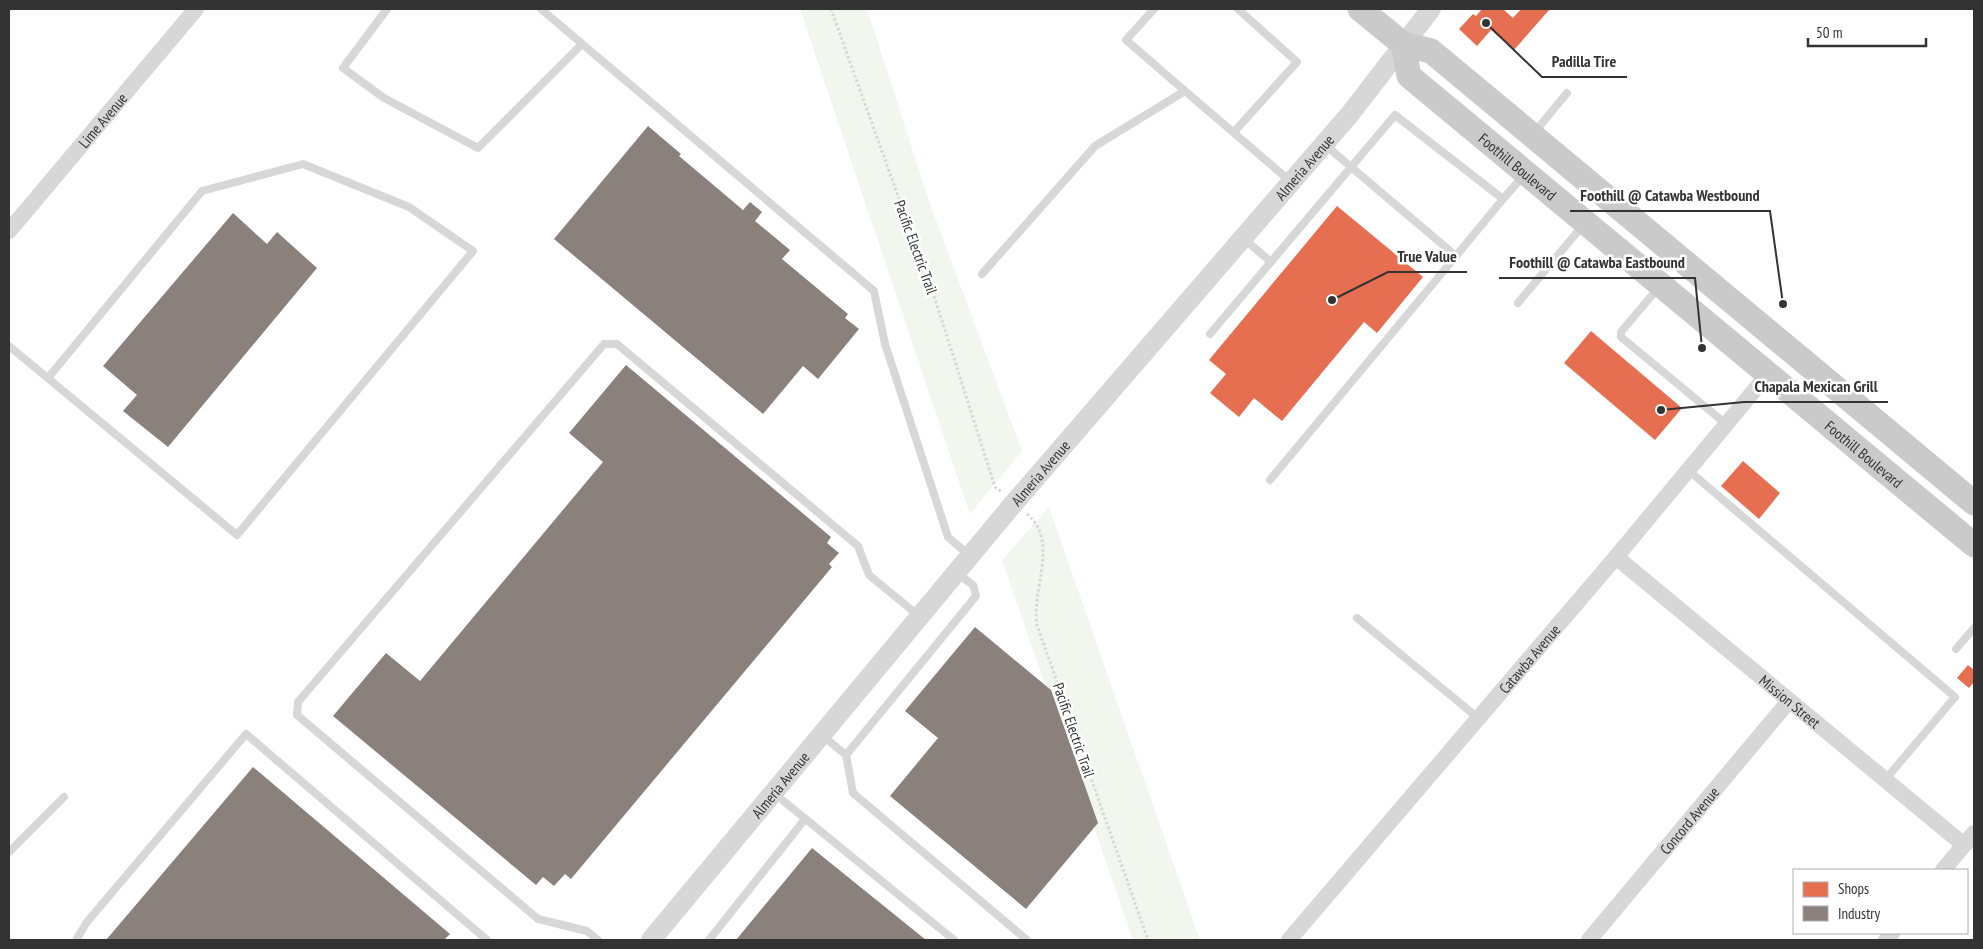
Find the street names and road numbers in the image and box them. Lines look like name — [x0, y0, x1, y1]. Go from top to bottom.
street label: Lime Avenue — [74, 89, 131, 152]
street label: Foothill Boulevard — [1475, 129, 1561, 204]
street label: Almeria Avenue — [1271, 130, 1338, 204]
street label: Pacific Electric Trail — [890, 197, 942, 297]
street label: Foothill Boulevard — [1821, 416, 1907, 492]
street label: Almeria Avenue — [1006, 436, 1074, 510]
street label: Catawba Avenue — [1494, 620, 1564, 697]
street label: Mission Street — [1756, 670, 1825, 732]
street label: Pacific Electric Trail — [1049, 680, 1099, 780]
street label: Almeria Avenue — [747, 747, 813, 822]
street label: Concord Avenue — [1655, 783, 1723, 858]

